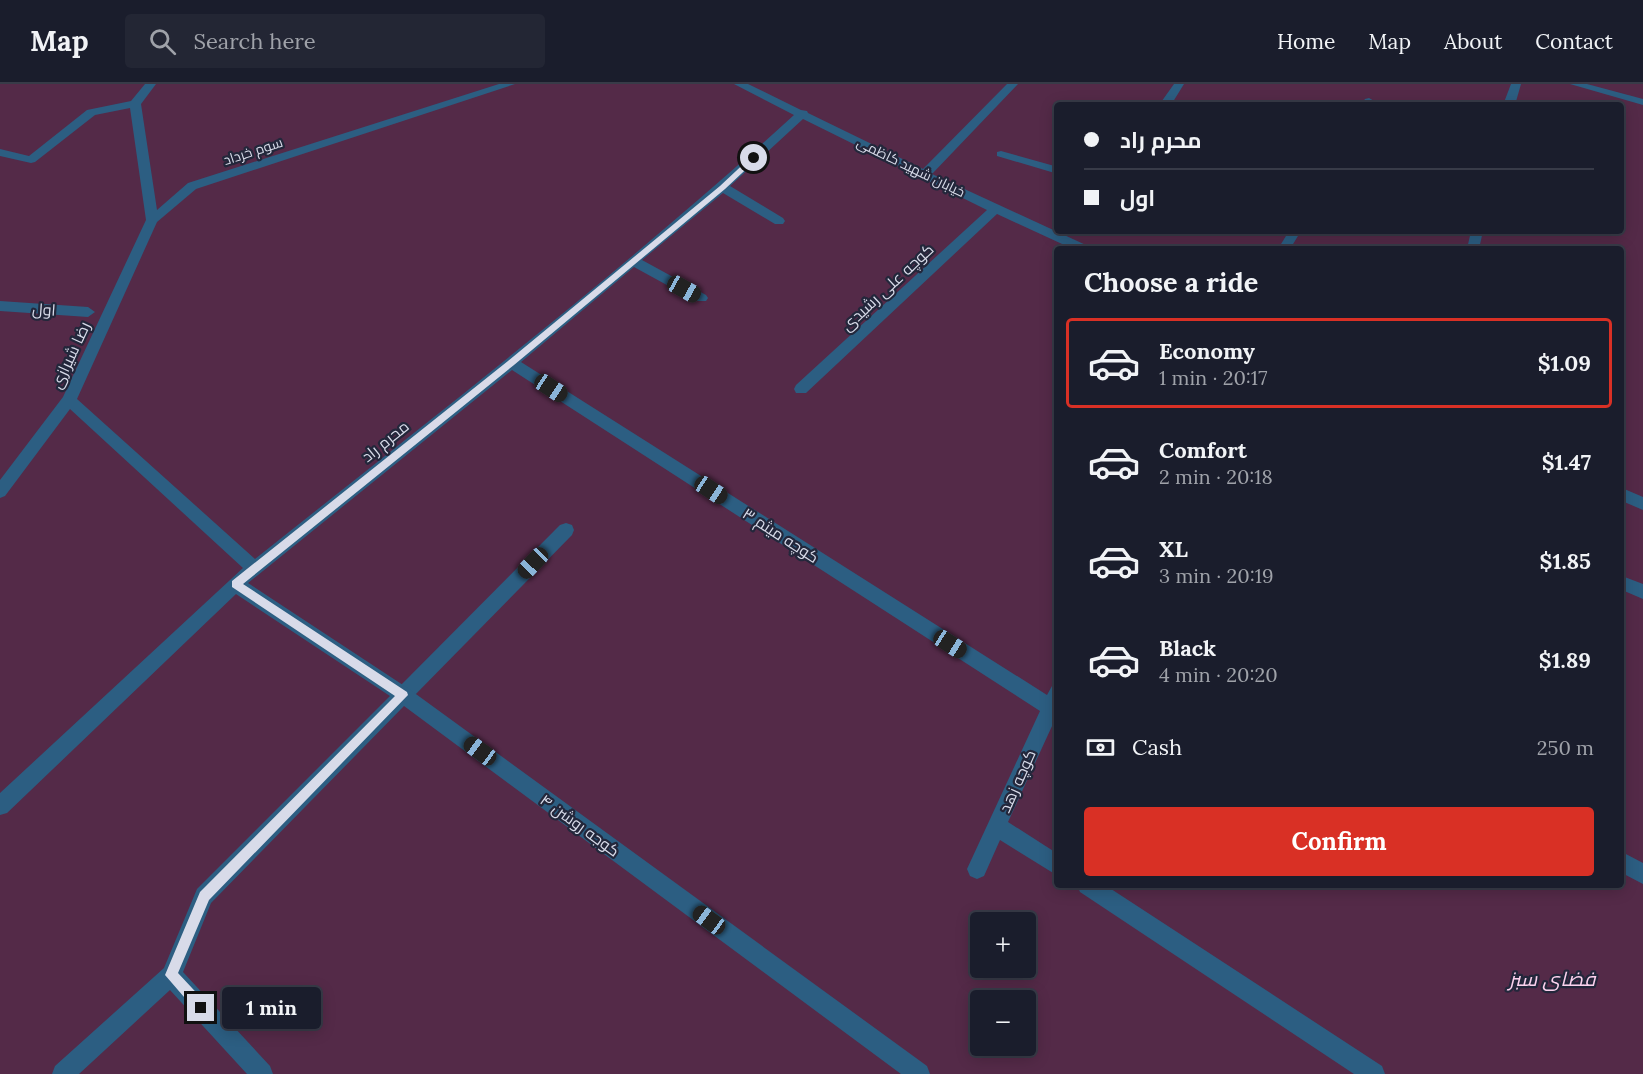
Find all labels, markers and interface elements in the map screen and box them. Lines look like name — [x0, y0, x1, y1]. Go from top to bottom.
search box — [125, 14, 545, 68]
text: Map — [30, 23, 89, 59]
icon: search — [146, 25, 179, 58]
text: Search here — [194, 27, 316, 55]
text: Home — [1277, 28, 1335, 55]
text: Map — [1368, 28, 1411, 55]
text: About — [1444, 28, 1502, 55]
text: Contact — [1535, 28, 1613, 55]
text: محرم راد — [1120, 126, 1202, 154]
street label: سوم خرداد — [221, 133, 285, 170]
street label: خیابان شهید کاظمی — [854, 133, 968, 201]
route start — [740, 144, 767, 171]
text: اول — [1120, 184, 1155, 212]
street label: کوچه علی رشیدی — [837, 239, 939, 336]
text: Choose a ride — [1084, 265, 1258, 299]
car — [664, 272, 704, 306]
street label: اول — [31, 298, 57, 321]
street label: رضا شیرازی — [46, 318, 95, 392]
icon: car — [1087, 336, 1141, 390]
text: Economy — [1159, 337, 1255, 365]
text: $1.09 — [1538, 349, 1591, 377]
text: 1 min · 20:17 — [1159, 365, 1267, 390]
car — [531, 371, 571, 405]
street label: محرم راد — [357, 416, 414, 468]
icon: car — [1087, 435, 1141, 489]
text: Comfort — [1159, 436, 1247, 464]
text: $1.47 — [1542, 448, 1591, 476]
text: 2 min · 20:18 — [1159, 464, 1273, 489]
car — [691, 473, 731, 507]
street label: کوچه میثم ۳ — [738, 503, 823, 569]
icon: car — [1087, 534, 1141, 588]
text: XL — [1159, 535, 1188, 563]
car — [514, 544, 552, 582]
text: $1.85 — [1540, 547, 1591, 575]
text: 3 min · 20:19 — [1159, 563, 1274, 588]
car — [930, 627, 970, 661]
icon: car — [1087, 633, 1141, 687]
text: Black — [1159, 634, 1216, 662]
text: $1.89 — [1539, 646, 1591, 674]
text: 4 min · 20:20 — [1159, 662, 1278, 687]
icon: cash — [1084, 731, 1117, 764]
car — [460, 733, 500, 769]
text: Cash — [1132, 733, 1182, 761]
text: 250 m — [1537, 735, 1594, 760]
street label: کوچه زهد — [994, 746, 1042, 817]
street label: کوجه روشن ۴ — [536, 789, 624, 861]
button: Confirm — [1084, 807, 1594, 876]
car — [689, 902, 729, 938]
map controls — [970, 912, 1036, 1056]
button: + — [970, 912, 1036, 978]
park label: فضای سبز — [1506, 966, 1597, 991]
callout: 1 min — [222, 987, 321, 1029]
button: − — [970, 990, 1036, 1056]
route end — [187, 994, 214, 1021]
text: 1 min — [246, 995, 297, 1020]

